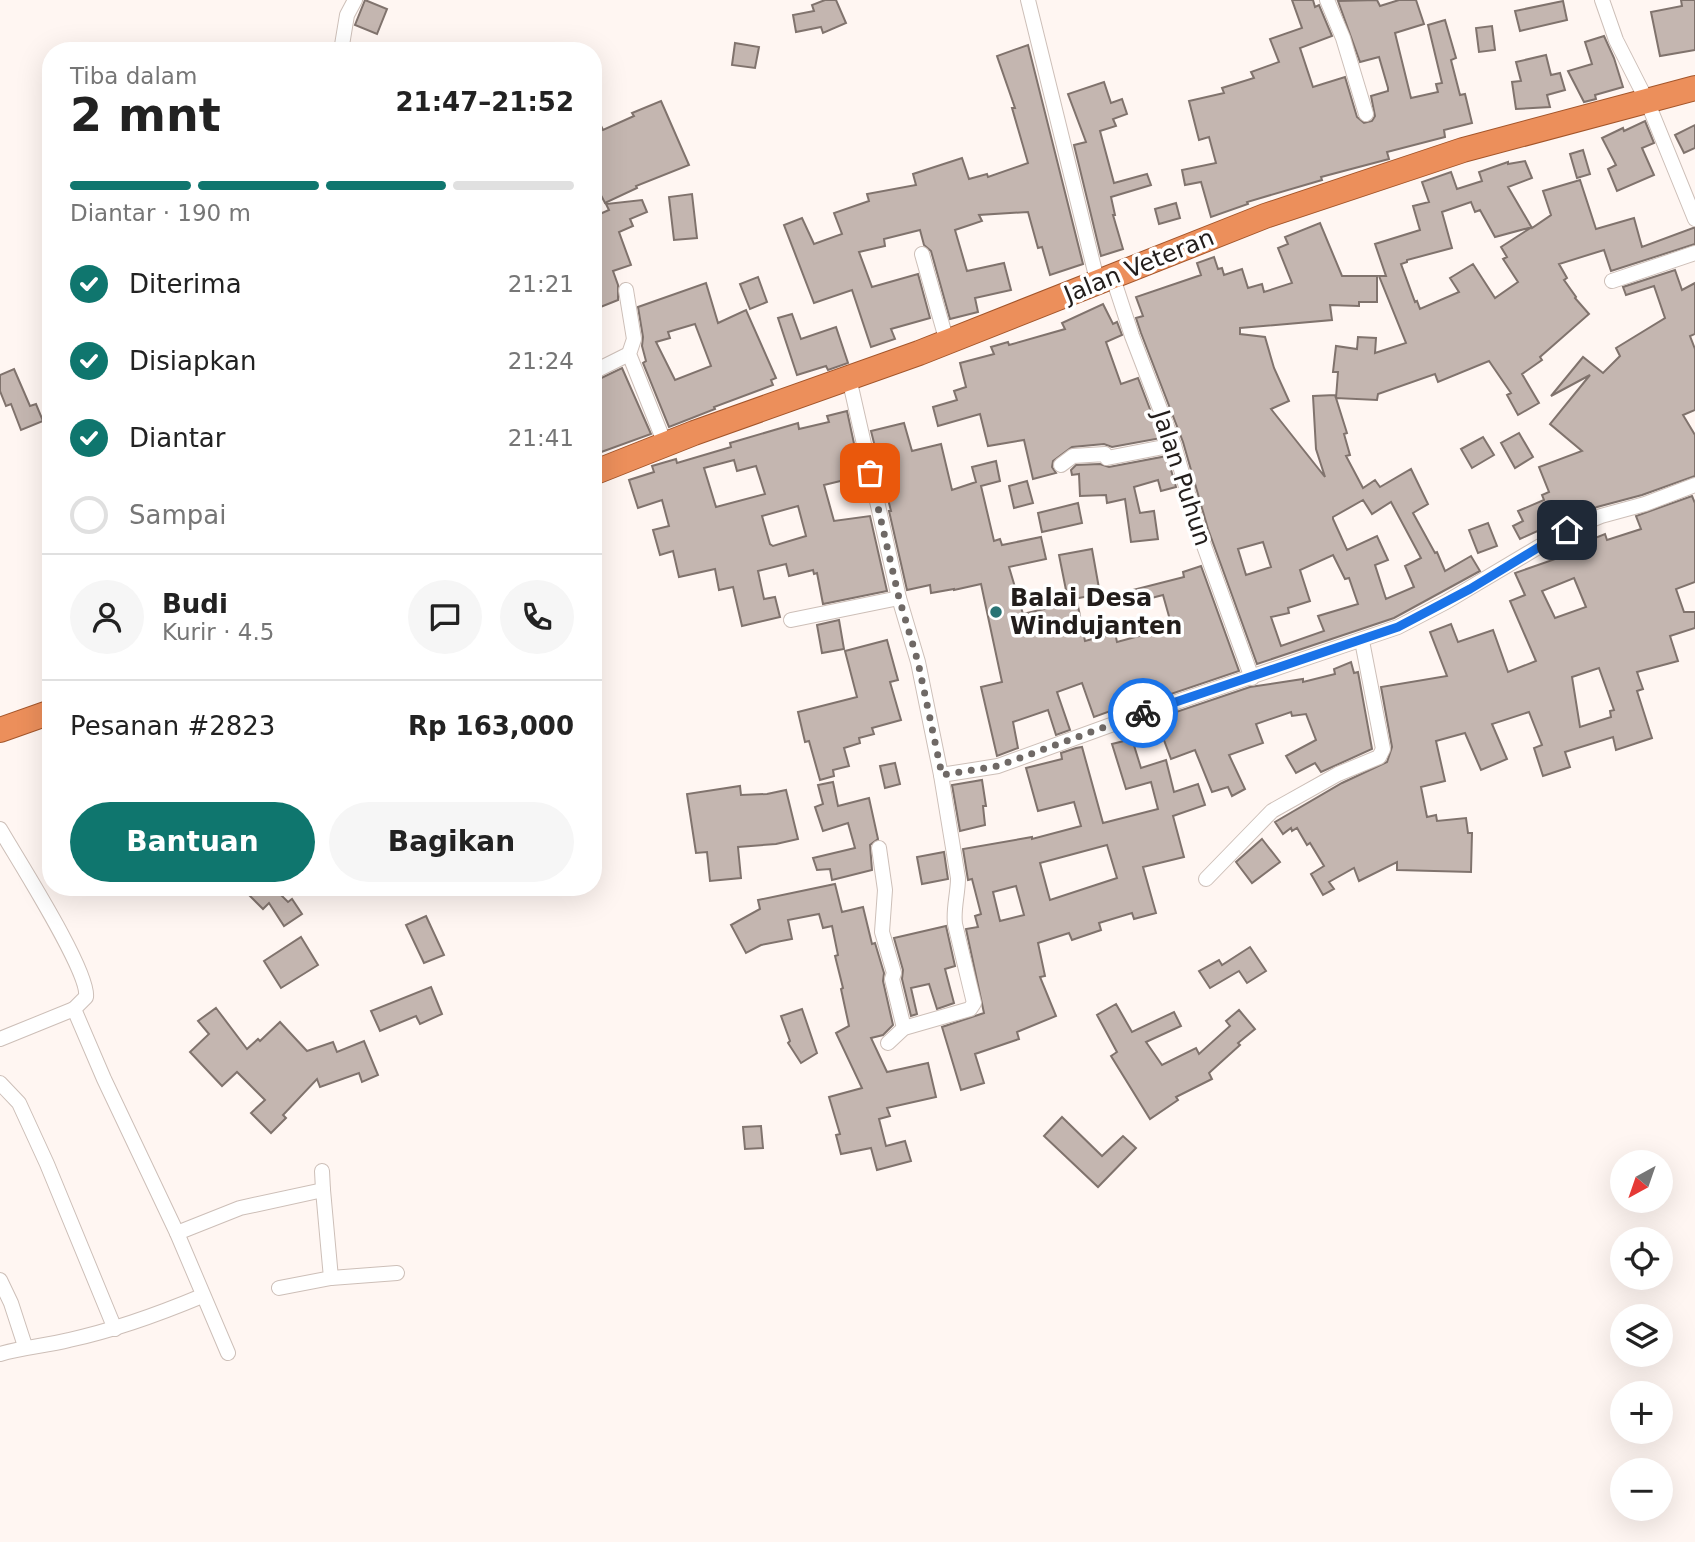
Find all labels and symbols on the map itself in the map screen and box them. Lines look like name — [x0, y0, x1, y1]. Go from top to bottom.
street label: Jalan Veteran — [1058, 223, 1218, 310]
street label: Jalan Puhun — [1146, 405, 1217, 549]
pin — [840, 443, 900, 503]
pin — [1537, 500, 1597, 560]
place label: Balai Desa Windujanten — [1010, 584, 1182, 640]
marker: Balai Desa Windujanten — [988, 604, 1004, 620]
courier — [1108, 678, 1178, 748]
north arrow — [1610, 1150, 1673, 1213]

